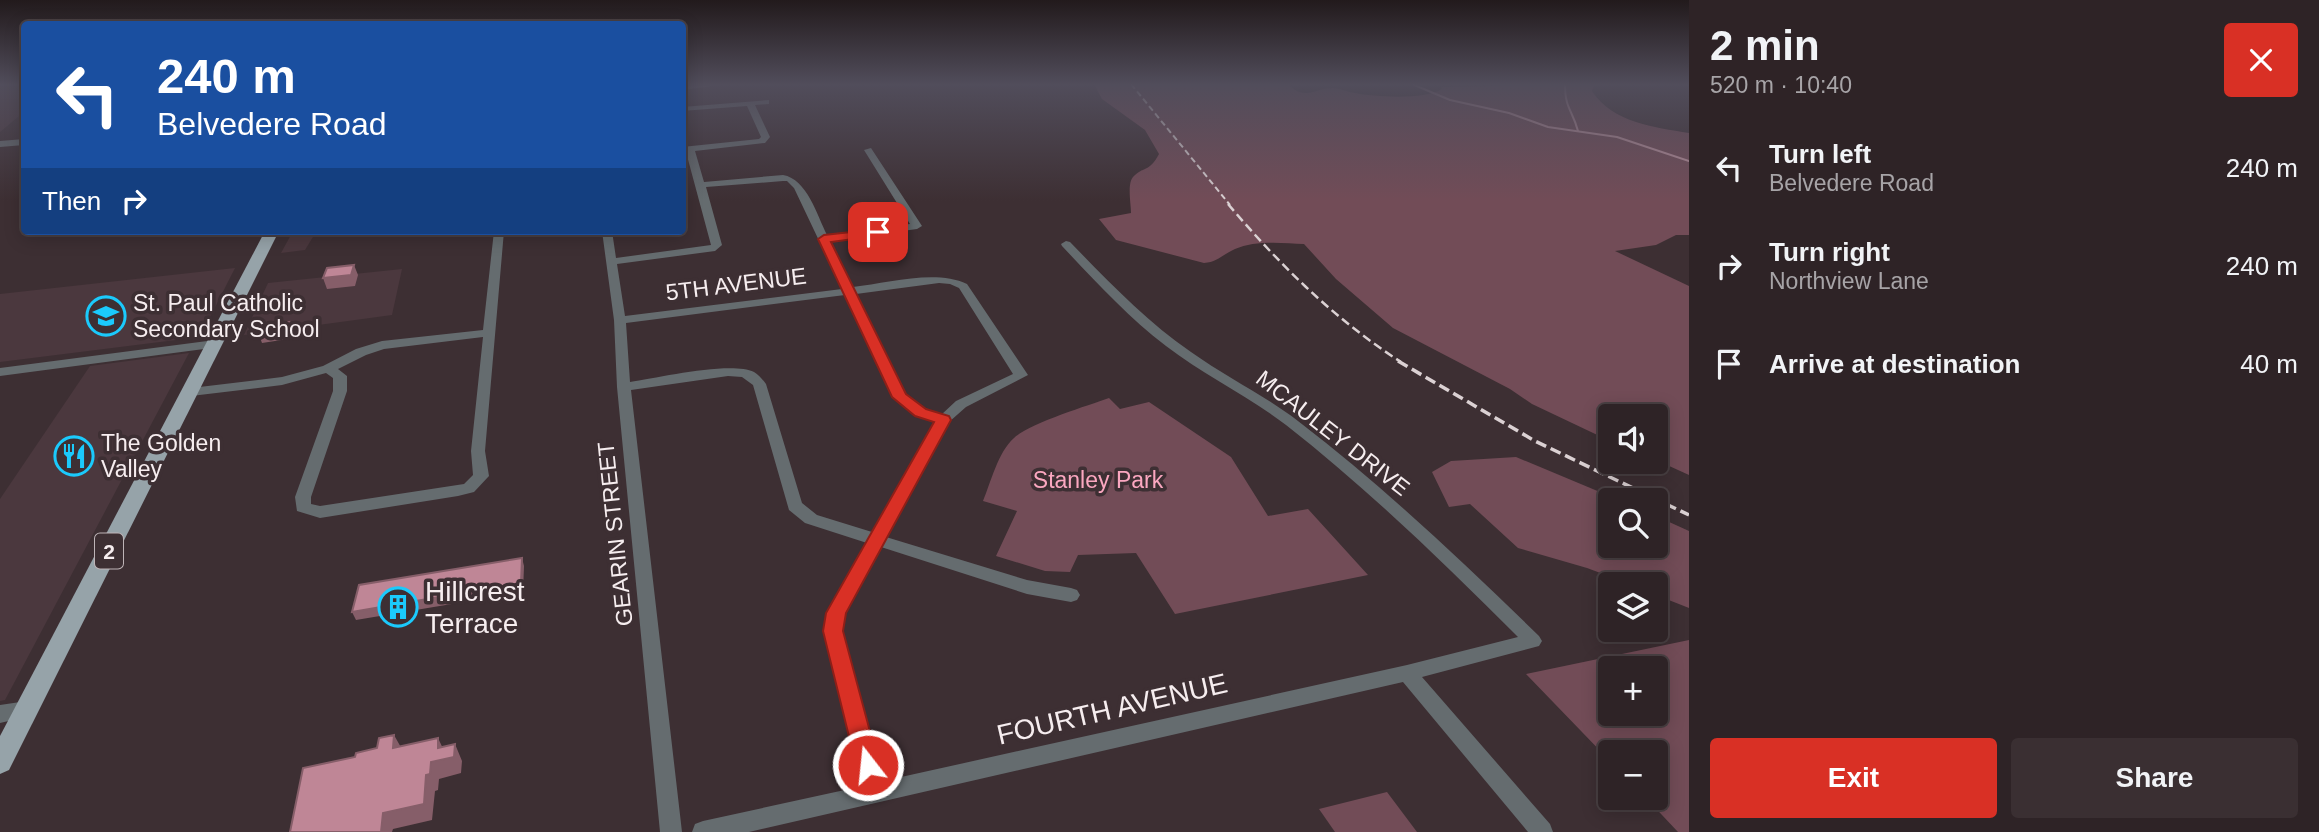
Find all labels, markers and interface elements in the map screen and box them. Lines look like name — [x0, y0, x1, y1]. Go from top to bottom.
text: 2 min — [1710, 22, 1820, 69]
button: close — [2224, 23, 2298, 97]
icon: left — [42, 49, 133, 140]
text: 240 m — [157, 49, 296, 103]
text: 520 m · 10:40 — [1710, 72, 1852, 98]
text: Belvedere Road — [157, 106, 386, 142]
text: Turn left — [1769, 139, 1871, 169]
icon: left — [1710, 149, 1748, 187]
text: 240 m — [2226, 153, 2298, 183]
text: Belvedere Road — [1769, 170, 1934, 196]
icon: right — [115, 182, 153, 220]
text: Then — [42, 186, 101, 216]
pin — [848, 202, 908, 262]
icon: arrive — [859, 213, 897, 251]
text: Turn right — [1769, 237, 1890, 267]
icon: right — [1710, 247, 1748, 285]
text: 240 m — [2226, 251, 2298, 281]
street label: 5TH AVENUE — [664, 262, 808, 306]
text: Northview Lane — [1769, 268, 1929, 294]
place label: St. Paul Catholic Secondary School — [133, 290, 320, 342]
school or university icon: St. Paul Catholic Secondary School — [85, 295, 127, 337]
icon: arrive — [1710, 345, 1748, 383]
text: Arrive at destination — [1769, 349, 2020, 379]
text: 40 m — [2240, 349, 2298, 379]
street label: MCAULEY DRIVE — [1251, 365, 1415, 501]
map controls — [1598, 404, 1668, 810]
button: sound — [1598, 404, 1668, 474]
place label: The Golden Valley — [101, 430, 221, 482]
restaurant icon: The Golden Valley — [53, 435, 95, 477]
street label: GEARIN STREET — [592, 440, 638, 628]
park label: Stanley Park — [1033, 467, 1164, 493]
button: search — [1598, 488, 1668, 558]
road number: 2 — [95, 534, 123, 568]
button: layers — [1598, 572, 1668, 642]
place label: Hillcrest Terrace — [425, 576, 525, 639]
building icon: Hillcrest Terrace — [377, 586, 419, 628]
button: + — [1598, 656, 1668, 726]
street label: FOURTH AVENUE — [994, 667, 1230, 751]
position arrow — [831, 728, 905, 802]
button: Exit — [1710, 738, 1997, 818]
button: Share — [2011, 738, 2298, 818]
button: − — [1598, 740, 1668, 810]

